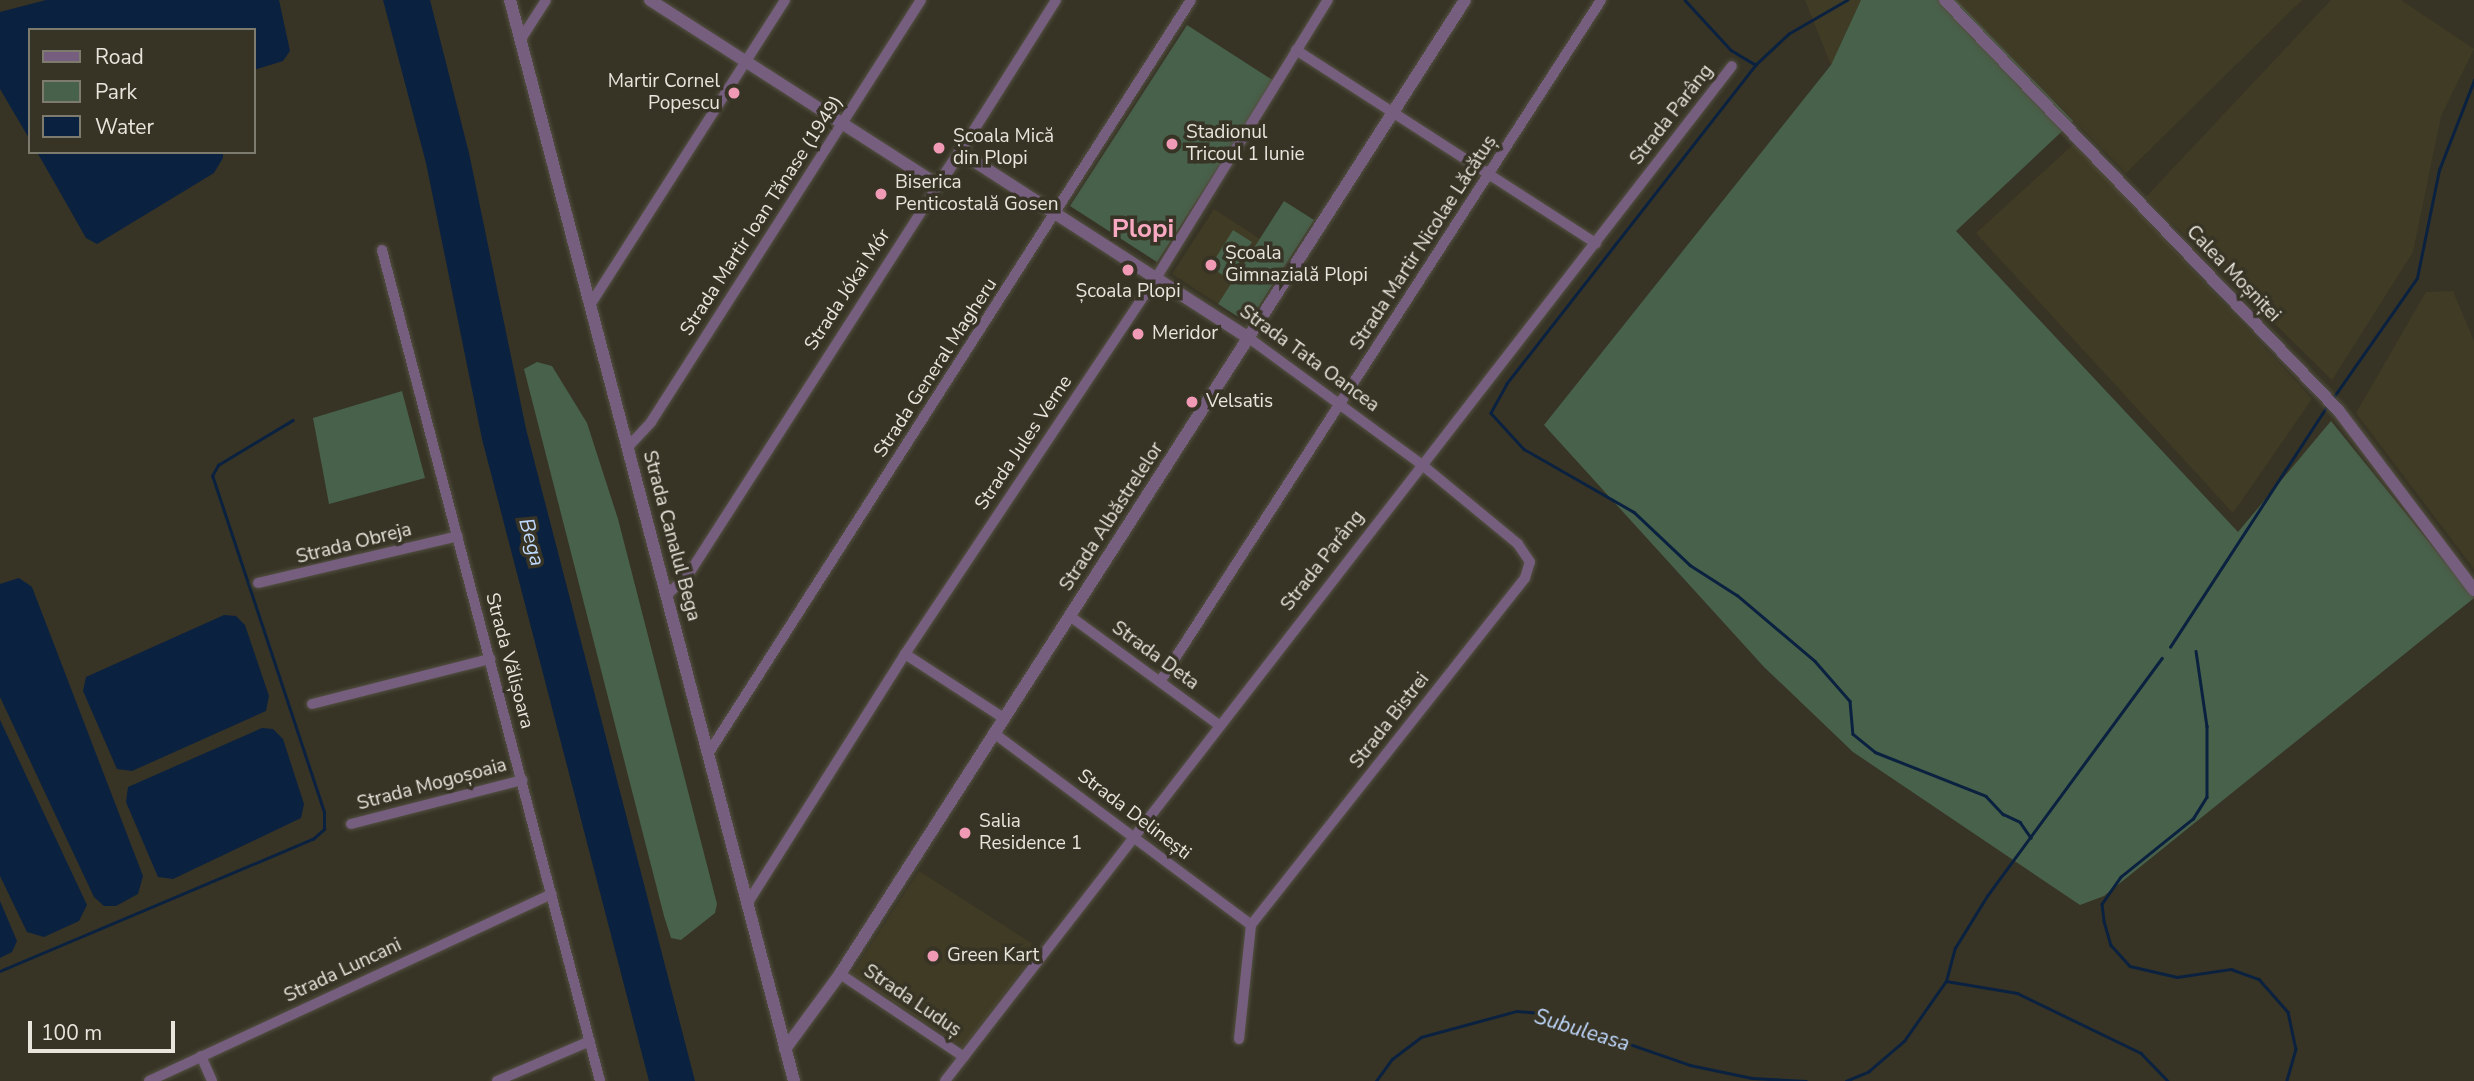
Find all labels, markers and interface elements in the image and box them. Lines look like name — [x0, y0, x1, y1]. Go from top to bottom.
legend — [28, 28, 256, 154]
text: Road — [95, 43, 144, 71]
street label: Strada Parâng — [1626, 60, 1718, 170]
place label: Martir Cornel Popescu — [608, 71, 720, 115]
text: Park — [95, 78, 137, 106]
marker: Martir Cornel Popescu — [726, 85, 742, 101]
street label: Strada Martir Ioan Tănase (1949) — [676, 92, 848, 340]
text: Water — [95, 113, 154, 141]
place label: Stadionul Tricoul 1 Iunie — [1186, 122, 1305, 166]
place label: Școala Mică din Plopi — [953, 126, 1054, 170]
street label: Strada Martir Nicolae Lăcătuș — [1346, 131, 1502, 355]
marker: Stadionul Tricoul 1 Iunie — [1164, 136, 1180, 152]
marker: Școala Mică din Plopi — [931, 140, 947, 156]
place label: Biserica Penticostală Gosen — [895, 172, 1058, 216]
marker: Biserica Penticostală Gosen — [873, 186, 889, 202]
district label: Plopi — [1112, 213, 1174, 245]
street label: Calea Moșniței — [2181, 221, 2285, 327]
street label: Strada Jókai Mór — [800, 225, 896, 355]
place label: Școala Gimnazială Plopi — [1225, 243, 1368, 287]
marker: Școala Gimnazială Plopi — [1203, 257, 1219, 273]
marker: Școala Plopi — [1120, 262, 1136, 278]
street label: Strada General Magheru — [870, 274, 1002, 462]
place label: Școala Plopi — [1075, 281, 1181, 303]
street label: Strada Tata Oancea — [1235, 301, 1383, 417]
place label: Meridor — [1152, 323, 1218, 345]
marker: Meridor — [1130, 326, 1146, 342]
street label: Strada Jules Verne — [971, 371, 1077, 515]
place label: Velsatis — [1206, 391, 1273, 413]
marker: Velsatis — [1184, 394, 1200, 410]
street label: Strada Albăstrelelor — [1055, 438, 1169, 596]
street label: Strada Canalul Bega — [637, 448, 705, 624]
street label: Strada Parâng — [1277, 506, 1369, 616]
water label: Bega — [514, 515, 550, 569]
street label: Strada Obreja — [294, 519, 414, 569]
street label: Strada Vălișoara — [480, 591, 538, 731]
street label: Strada Deta — [1107, 617, 1203, 695]
street label: Strada Bistrei — [1346, 669, 1434, 773]
street label: Strada Mogoșoaia — [355, 754, 509, 816]
street label: Strada Delinești — [1073, 765, 1195, 865]
place label: Salia Residence 1 — [979, 811, 1082, 855]
marker: Salia Residence 1 — [957, 825, 973, 841]
street label: Strada Luncani — [281, 934, 405, 1008]
place label: Green Kart — [947, 945, 1039, 967]
marker: Green Kart — [925, 948, 941, 964]
street label: Strada Luduș — [859, 960, 965, 1042]
water label: Subuleasa — [1531, 1004, 1633, 1056]
scale bar — [32, 1007, 178, 1052]
text: 100 m — [41, 1019, 102, 1047]

